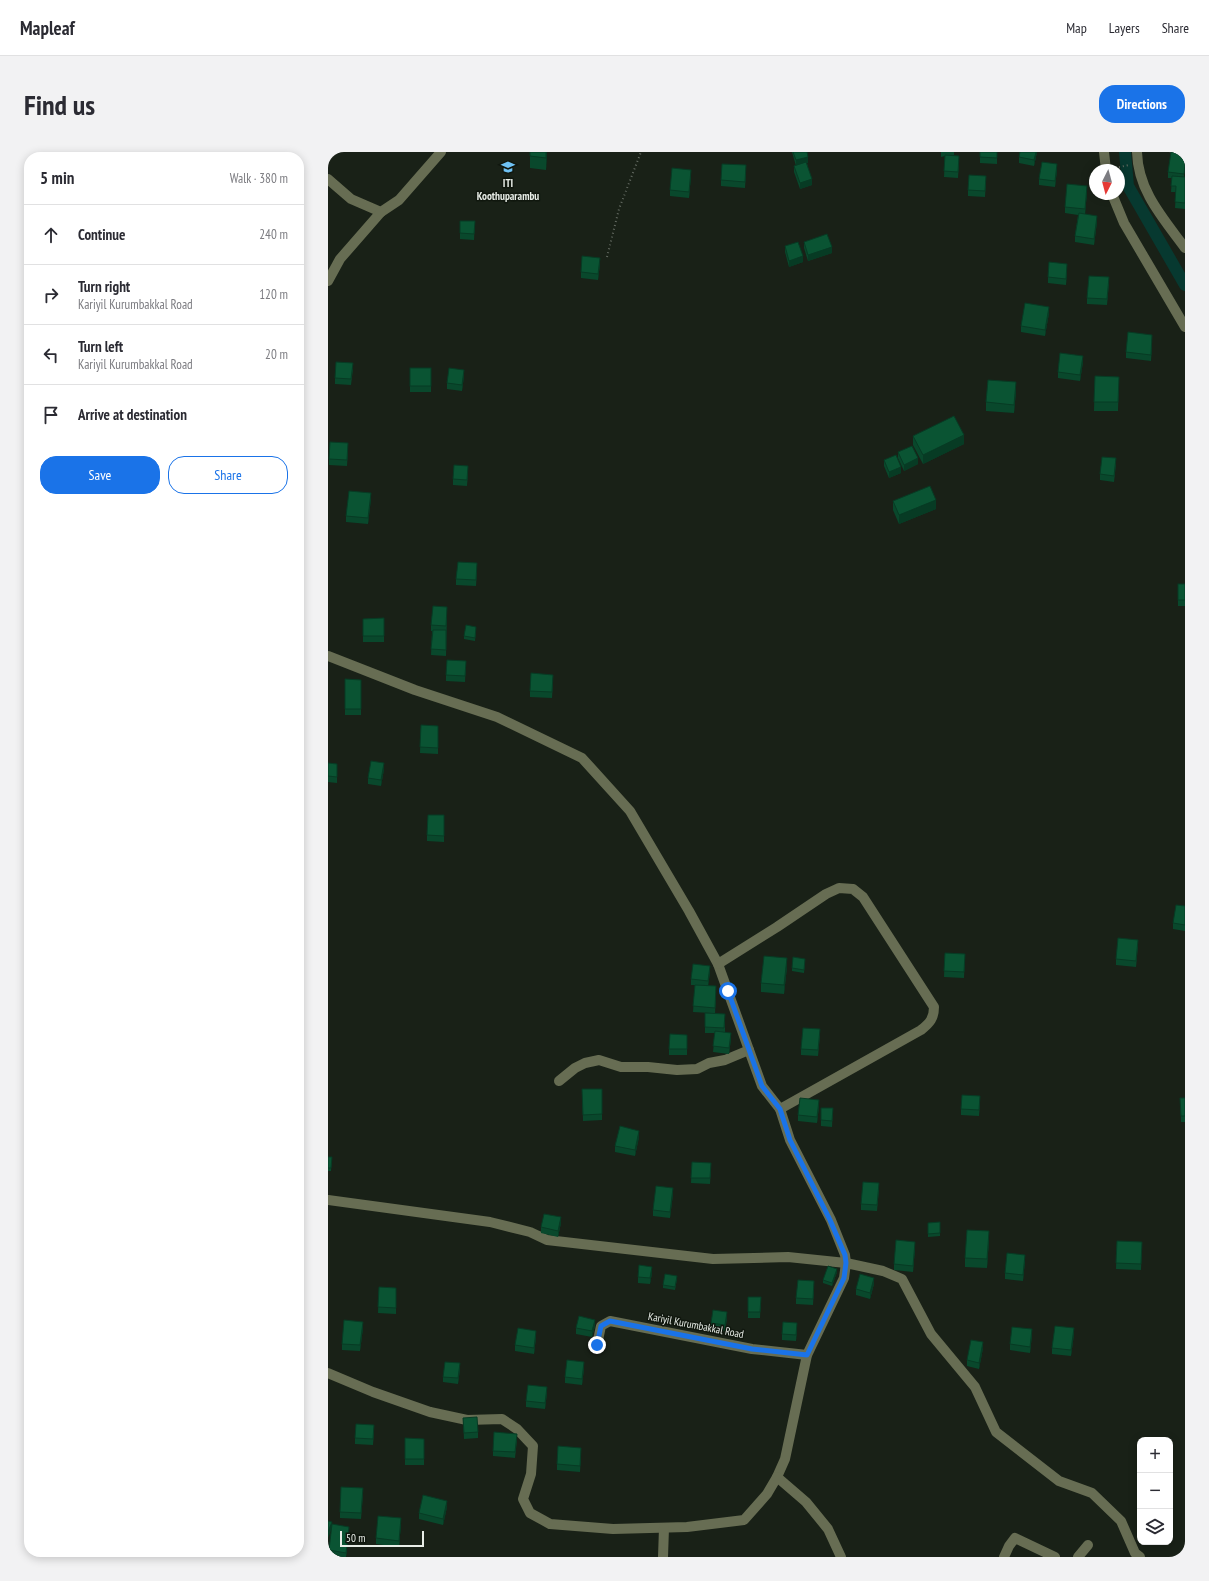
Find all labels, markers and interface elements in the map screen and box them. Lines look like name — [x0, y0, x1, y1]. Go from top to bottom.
text: Mapleaf — [20, 16, 75, 40]
text: Map — [1066, 19, 1087, 37]
text: Layers — [1109, 19, 1140, 37]
text: Share — [1162, 19, 1189, 37]
button: Directions — [1099, 85, 1185, 123]
text: Find us — [24, 86, 95, 123]
school or university icon: ITI Koothuparambu — [500, 159, 516, 175]
north arrow — [1089, 164, 1125, 200]
text: 5 min — [40, 167, 74, 189]
text: Walk · 380 m — [230, 170, 288, 187]
place label: ITI Koothuparambu — [477, 176, 539, 203]
icon: ahead — [40, 224, 62, 246]
text: Continue — [78, 225, 125, 244]
text: 240 m — [259, 226, 288, 243]
text: Turn right — [78, 277, 130, 296]
icon: right — [40, 284, 62, 306]
text: 120 m — [259, 286, 288, 303]
text: Kariyil Kurumbakkal Road — [78, 296, 193, 313]
text: Turn left — [78, 337, 123, 356]
icon: left — [40, 344, 62, 366]
text: 20 m — [265, 346, 288, 363]
text: Kariyil Kurumbakkal Road — [78, 356, 193, 373]
icon: arrive — [40, 404, 62, 426]
text: Arrive at destination — [78, 405, 187, 424]
button: Save — [40, 456, 160, 494]
button: Share — [168, 456, 288, 494]
route start — [719, 982, 737, 1000]
street label: Kariyil Kurumbakkal Road — [647, 1309, 745, 1341]
route end — [588, 1336, 606, 1354]
map controls — [1137, 1437, 1173, 1545]
button: + — [1137, 1437, 1173, 1473]
button: − — [1137, 1473, 1173, 1509]
button: layers — [1137, 1509, 1173, 1545]
scale bar — [340, 1529, 424, 1548]
text: 50 m — [346, 1531, 365, 1545]

